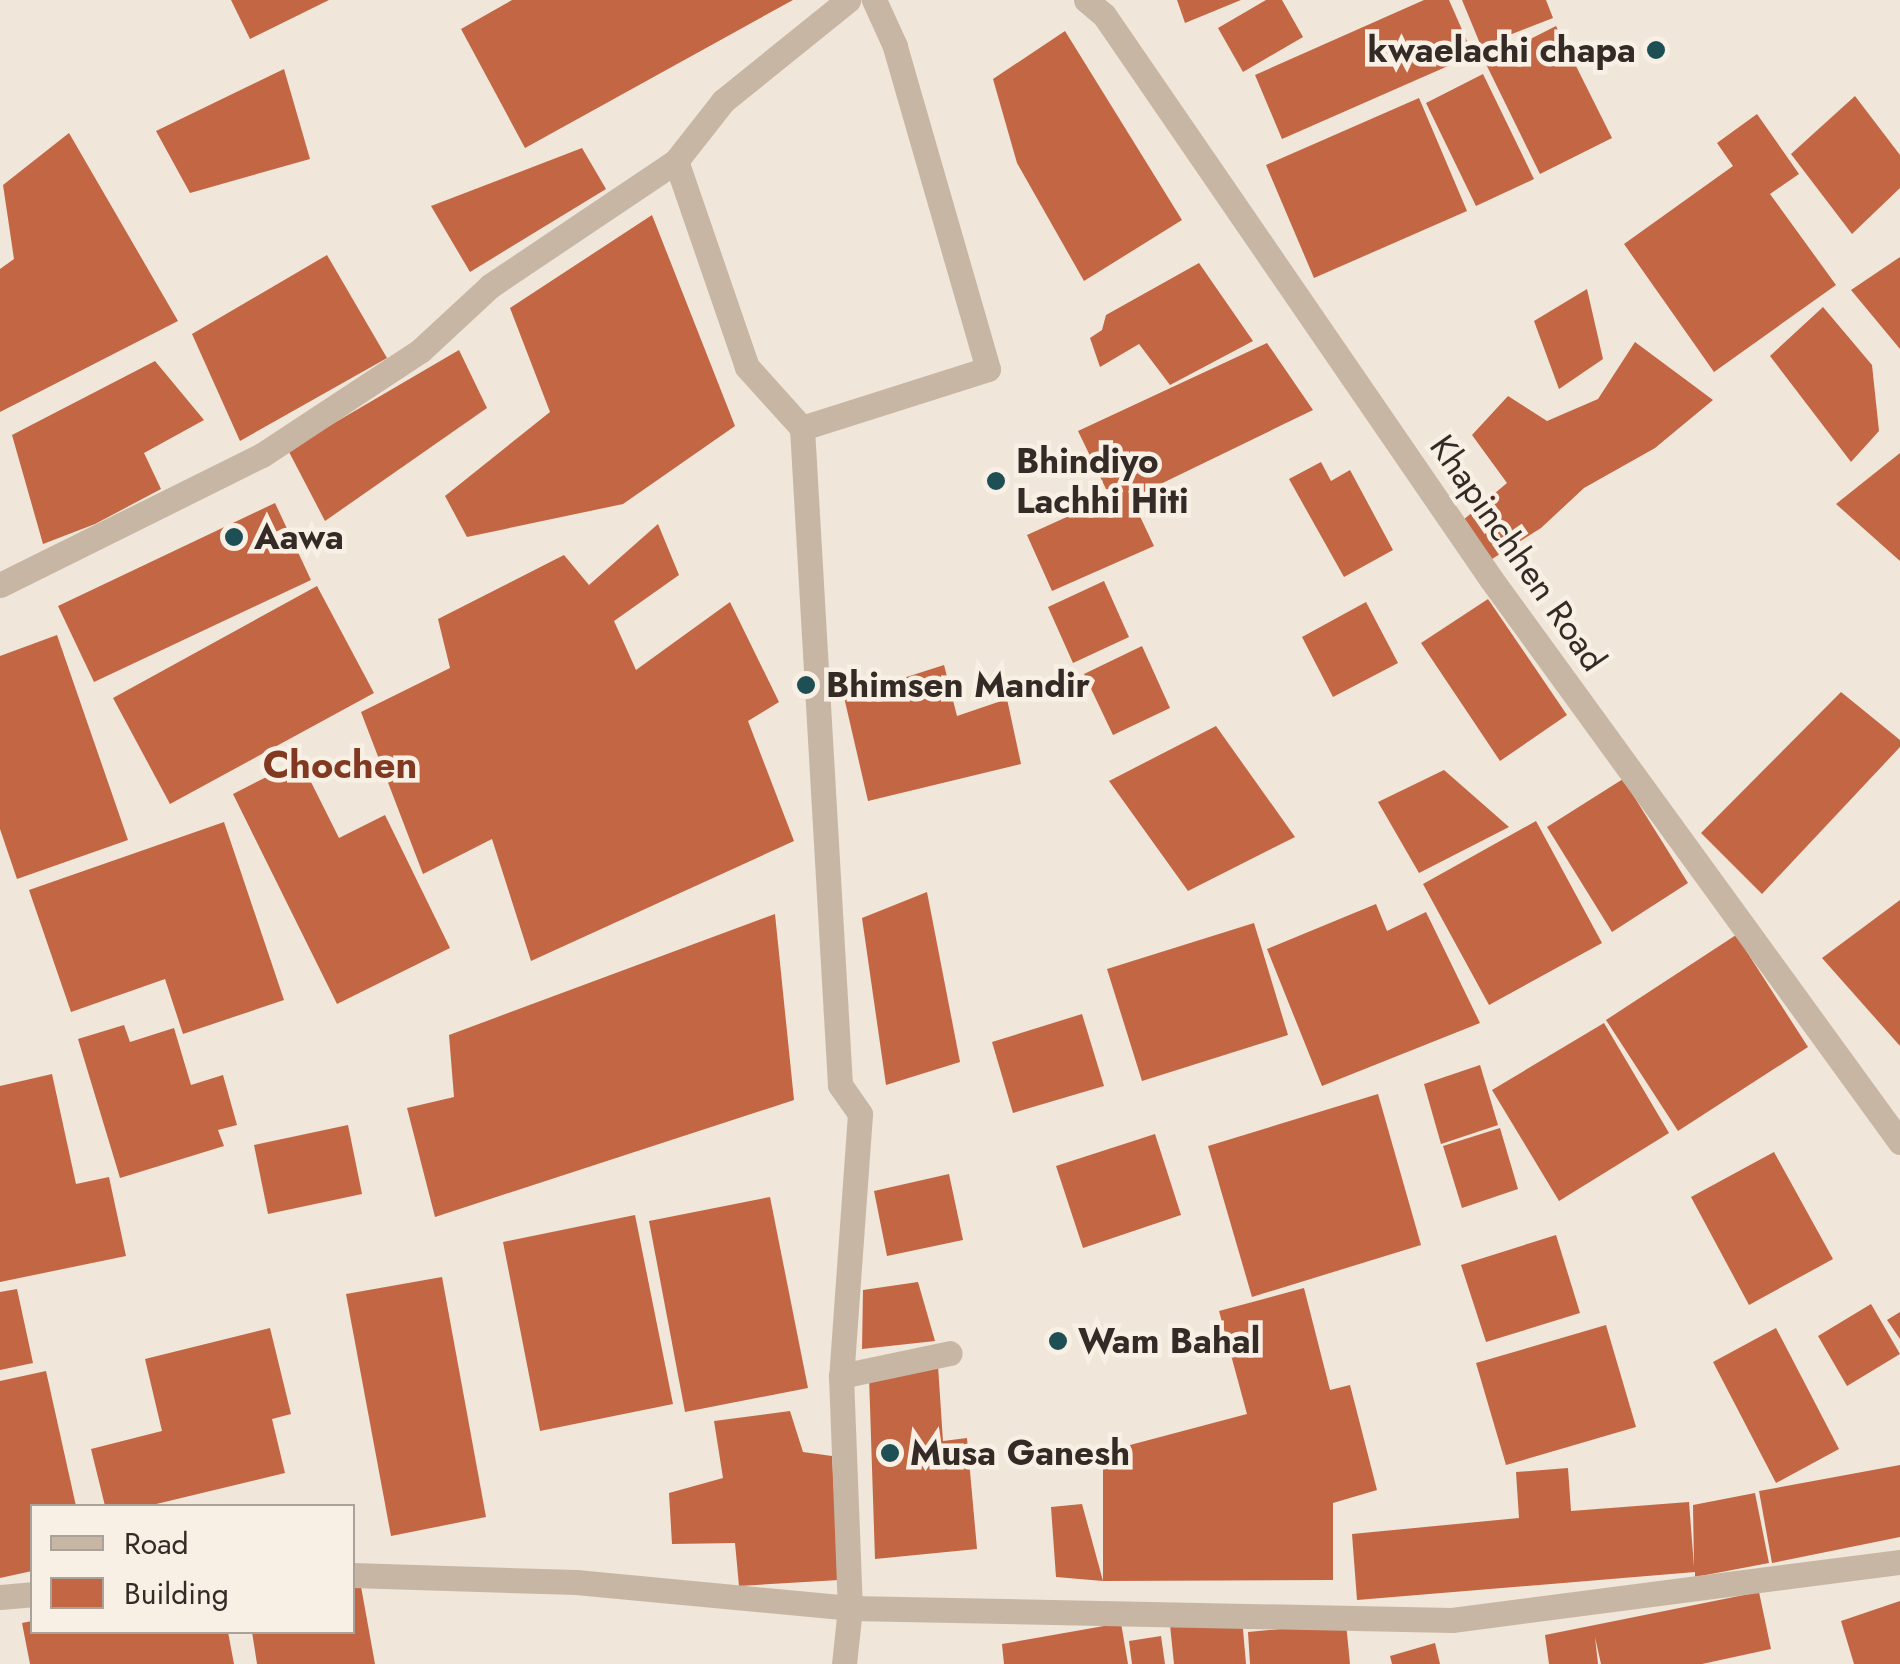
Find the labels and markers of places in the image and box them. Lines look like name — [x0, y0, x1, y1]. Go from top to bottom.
place label: kwaelachi chapa — [1368, 29, 1636, 71]
marker: kwaelachi chapa — [1645, 39, 1667, 61]
place label: Bhindiyo Lachhi Hiti — [1016, 440, 1189, 522]
marker: Bhindiyo Lachhi Hiti — [985, 470, 1007, 492]
place label: Aawa — [254, 516, 344, 558]
marker: Aawa — [223, 526, 245, 548]
place label: Bhimsen Mandir — [826, 664, 1090, 706]
marker: Bhimsen Mandir — [795, 674, 817, 696]
place label: Wam Bahal — [1078, 1320, 1260, 1362]
marker: Wam Bahal — [1047, 1330, 1069, 1352]
place label: Musa Ganesh — [910, 1432, 1130, 1474]
marker: Musa Ganesh — [879, 1442, 901, 1464]

